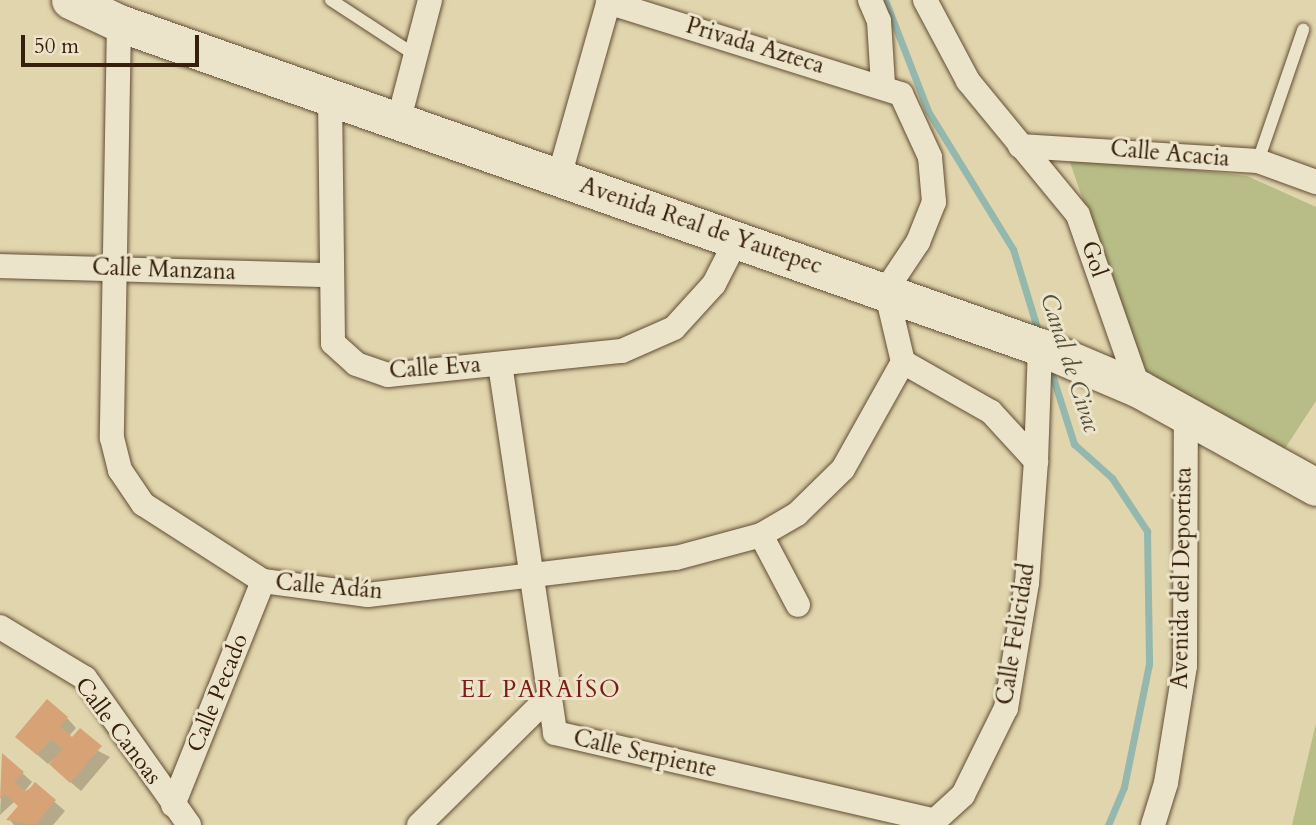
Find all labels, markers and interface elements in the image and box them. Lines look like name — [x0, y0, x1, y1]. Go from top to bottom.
street label: Privada Azteca — [683, 12, 827, 80]
scale bar — [24, 21, 203, 65]
text: 50 m — [34, 32, 79, 61]
street label: Calle Acacia — [1109, 135, 1231, 173]
street label: Avenida Real de Yautepec — [576, 172, 826, 280]
street label: Gol — [1075, 237, 1113, 281]
street label: Calle Manzana — [92, 254, 236, 286]
water label: Canal de Civac — [1034, 290, 1106, 436]
street label: Calle Eva — [388, 351, 482, 385]
street label: Avenida del Deportista — [1166, 467, 1198, 689]
street label: Calle Felicidad — [991, 561, 1041, 707]
street label: Calle Adán — [274, 569, 384, 605]
street label: Calle Pecado — [182, 630, 254, 756]
street label: Calle Canoas — [69, 672, 167, 790]
district label: EL PARAÍSO — [461, 676, 621, 704]
street label: Calle Serpiente — [571, 724, 719, 784]

